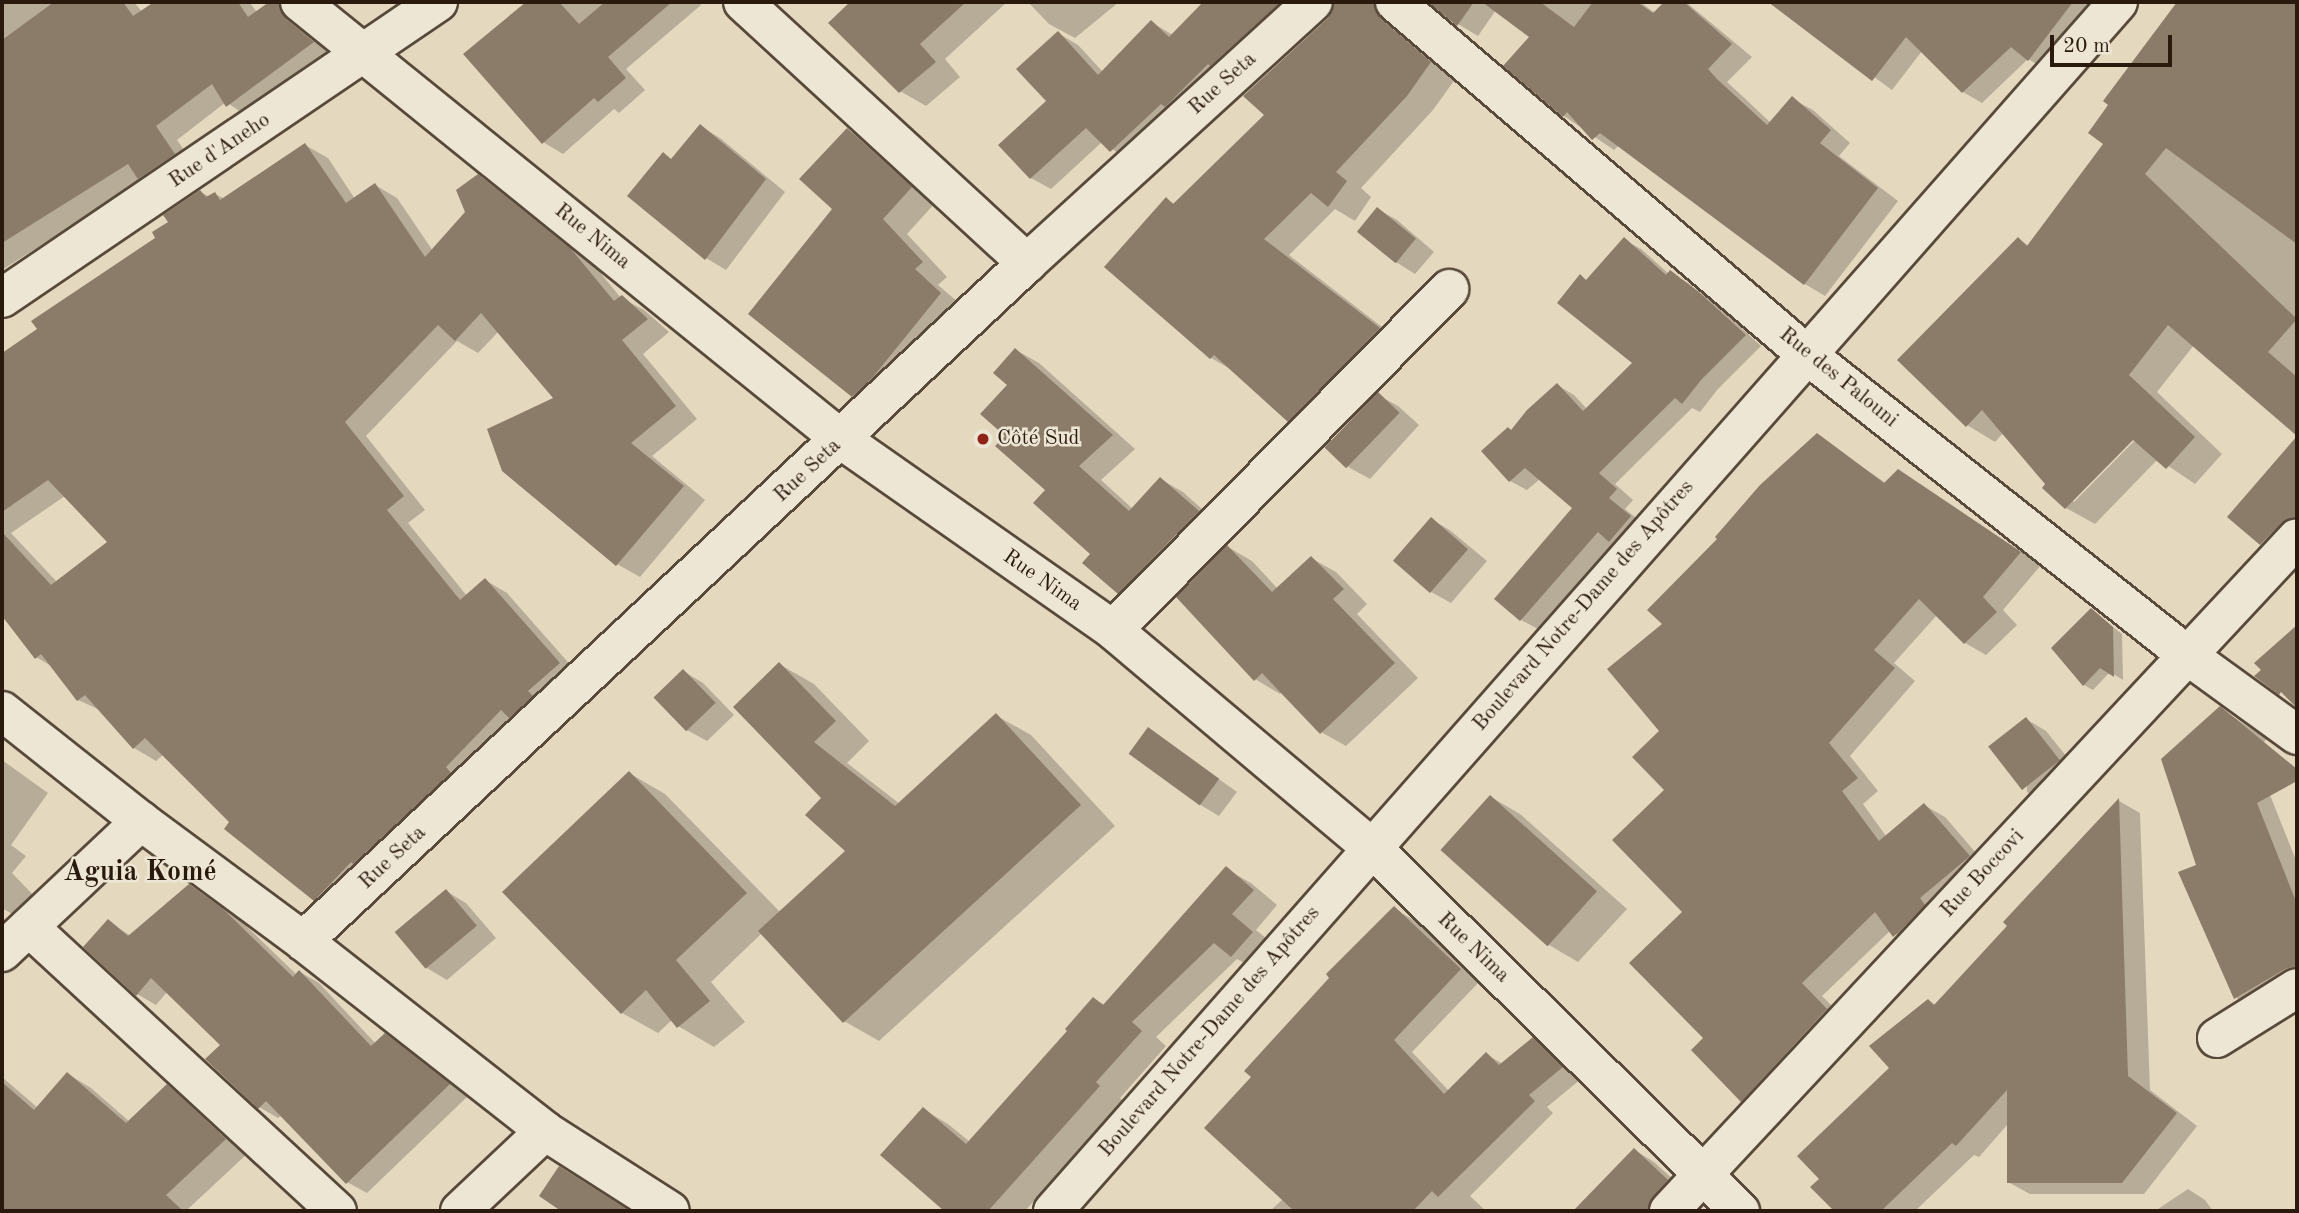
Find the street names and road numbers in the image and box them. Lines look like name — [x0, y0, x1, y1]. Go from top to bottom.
street label: Rue Seta — [1184, 47, 1262, 121]
street label: Rue d'Aneho — [165, 108, 275, 194]
street label: Rue Nima — [549, 199, 635, 275]
street label: Rue des Palouni — [1774, 322, 1902, 434]
street label: Rue Seta — [769, 434, 847, 508]
street label: Boulevard Notre-Dame des Apôtres — [1468, 475, 1700, 737]
street label: Rue Nima — [998, 545, 1086, 617]
street label: Rue Seta — [354, 821, 432, 895]
street label: Rue Boccovi — [1936, 825, 2030, 923]
street label: Boulevard Notre-Dame des Apôtres — [1094, 901, 1326, 1163]
street label: Rue Nima — [1432, 907, 1514, 989]

